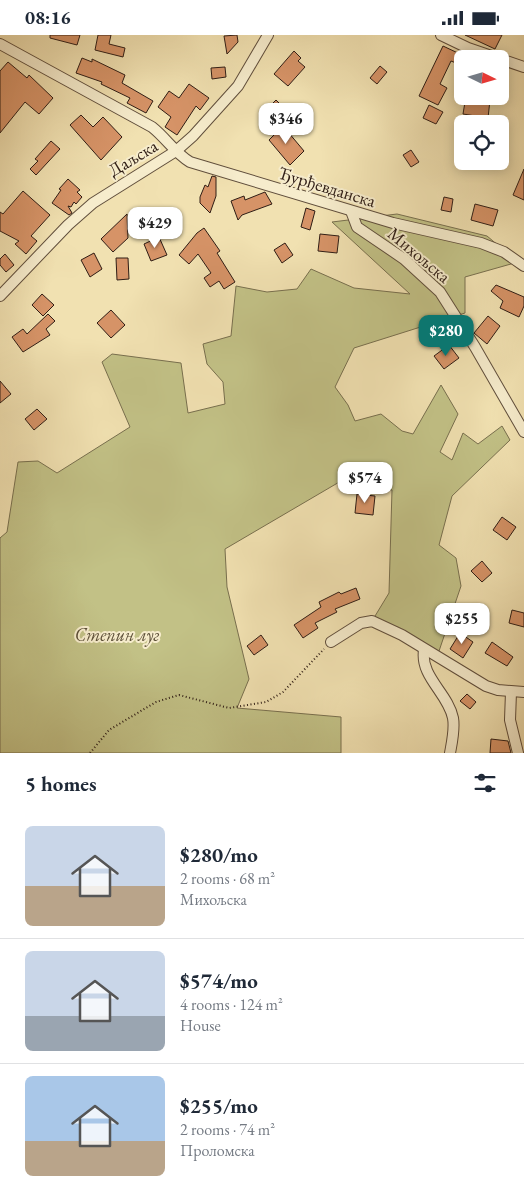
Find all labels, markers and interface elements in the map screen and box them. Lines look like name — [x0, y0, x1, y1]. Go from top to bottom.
text: 08:16 — [25, 5, 71, 30]
north arrow — [454, 50, 509, 105]
map controls — [454, 50, 509, 170]
pin: $346 — [256, 103, 316, 145]
text: $346 — [270, 108, 302, 129]
button: locate — [454, 115, 509, 170]
street label: Даљска — [104, 133, 162, 181]
street label: Ђурђевданска — [276, 161, 379, 212]
pin: $429 — [125, 207, 185, 249]
text: $429 — [139, 212, 171, 233]
street label: Михољска — [383, 222, 456, 288]
pin: $280 — [416, 315, 476, 357]
text: $280 — [430, 320, 462, 341]
pin: $574 — [335, 461, 395, 504]
text: $574 — [349, 467, 381, 488]
pin: $255 — [432, 603, 492, 645]
text: $255 — [446, 608, 478, 629]
park label: Степин луг — [75, 623, 160, 647]
icon: filters — [471, 769, 499, 797]
text: 5 homes — [25, 770, 97, 797]
text: $280/mo — [180, 841, 258, 868]
icon: home — [65, 846, 125, 906]
text: 2 rooms · 68 m² — [180, 868, 275, 889]
text: Михољска — [180, 889, 247, 910]
text: $574/mo — [180, 967, 258, 994]
icon: home — [65, 971, 125, 1031]
text: 4 rooms · 124 m² — [180, 994, 283, 1015]
text: House — [180, 1015, 221, 1036]
text: $255/mo — [180, 1092, 258, 1119]
icon: home — [65, 1096, 125, 1156]
text: 2 rooms · 74 m² — [180, 1119, 275, 1140]
text: Проломска — [180, 1140, 255, 1161]

